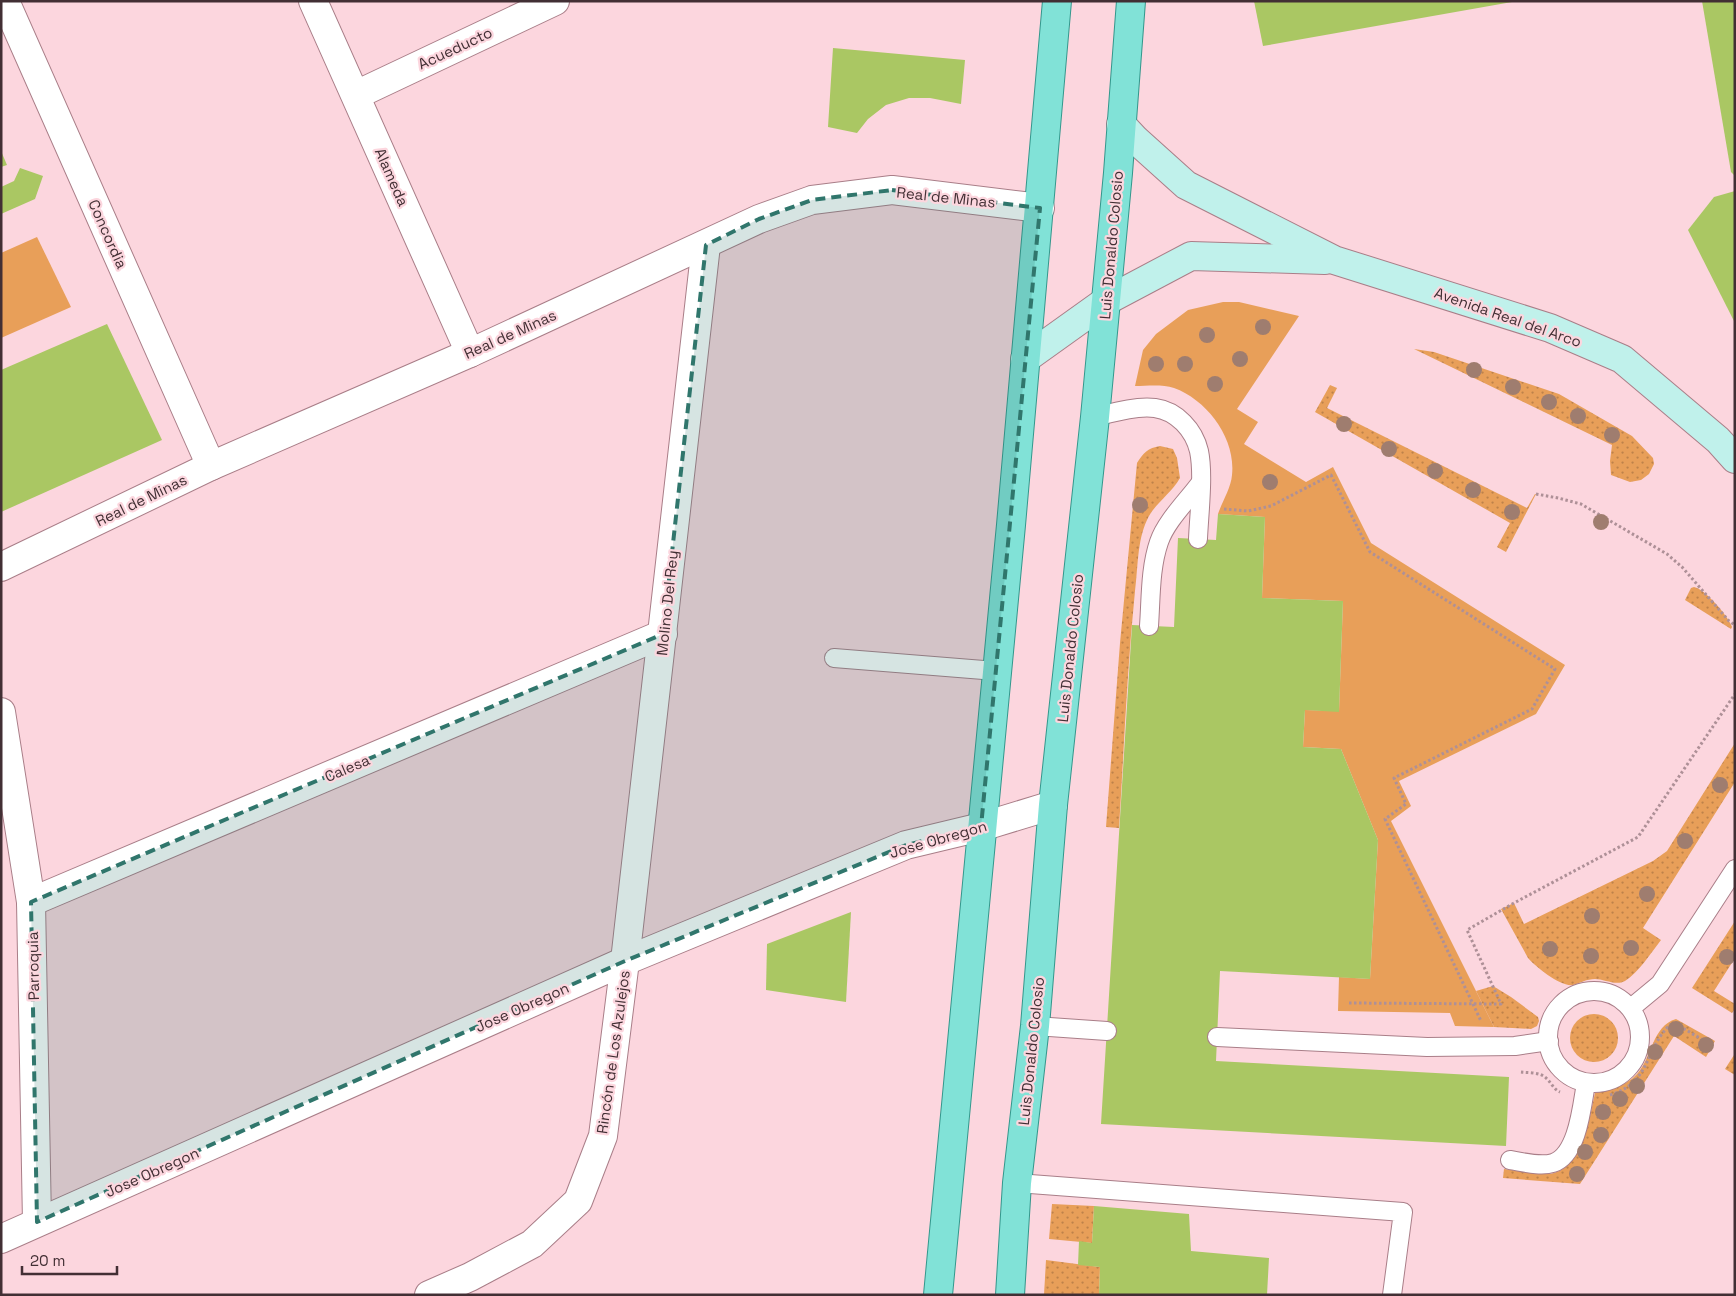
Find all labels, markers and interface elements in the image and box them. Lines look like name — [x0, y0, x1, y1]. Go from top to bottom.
street label: Acueducto — [415, 23, 495, 73]
street label: Alameda — [371, 145, 413, 209]
street label: Luis Donaldo Colosio — [1095, 170, 1127, 320]
street label: Real de Minas — [896, 182, 996, 212]
street label: Concordia — [84, 196, 132, 272]
street label: Avenida Real del Arco — [1432, 283, 1584, 351]
street label: Real de Minas — [461, 305, 559, 363]
street label: Real de Minas — [92, 470, 190, 530]
street label: Molino Del Rey — [652, 549, 682, 657]
street label: Luis Donaldo Colosio — [1053, 573, 1087, 723]
street label: Calesa — [322, 750, 373, 786]
street label: Jose Obregon — [887, 816, 989, 862]
street label: Parroquia — [23, 931, 43, 1001]
street label: Rincón de Los Azulejos — [592, 969, 634, 1135]
street label: Luis Donaldo Colosio — [1014, 976, 1048, 1126]
street label: Jose Obregon — [472, 978, 572, 1036]
street label: Jose Obregon — [102, 1143, 202, 1201]
scale bar — [22, 1244, 118, 1276]
text: 20 m — [30, 1251, 65, 1270]

